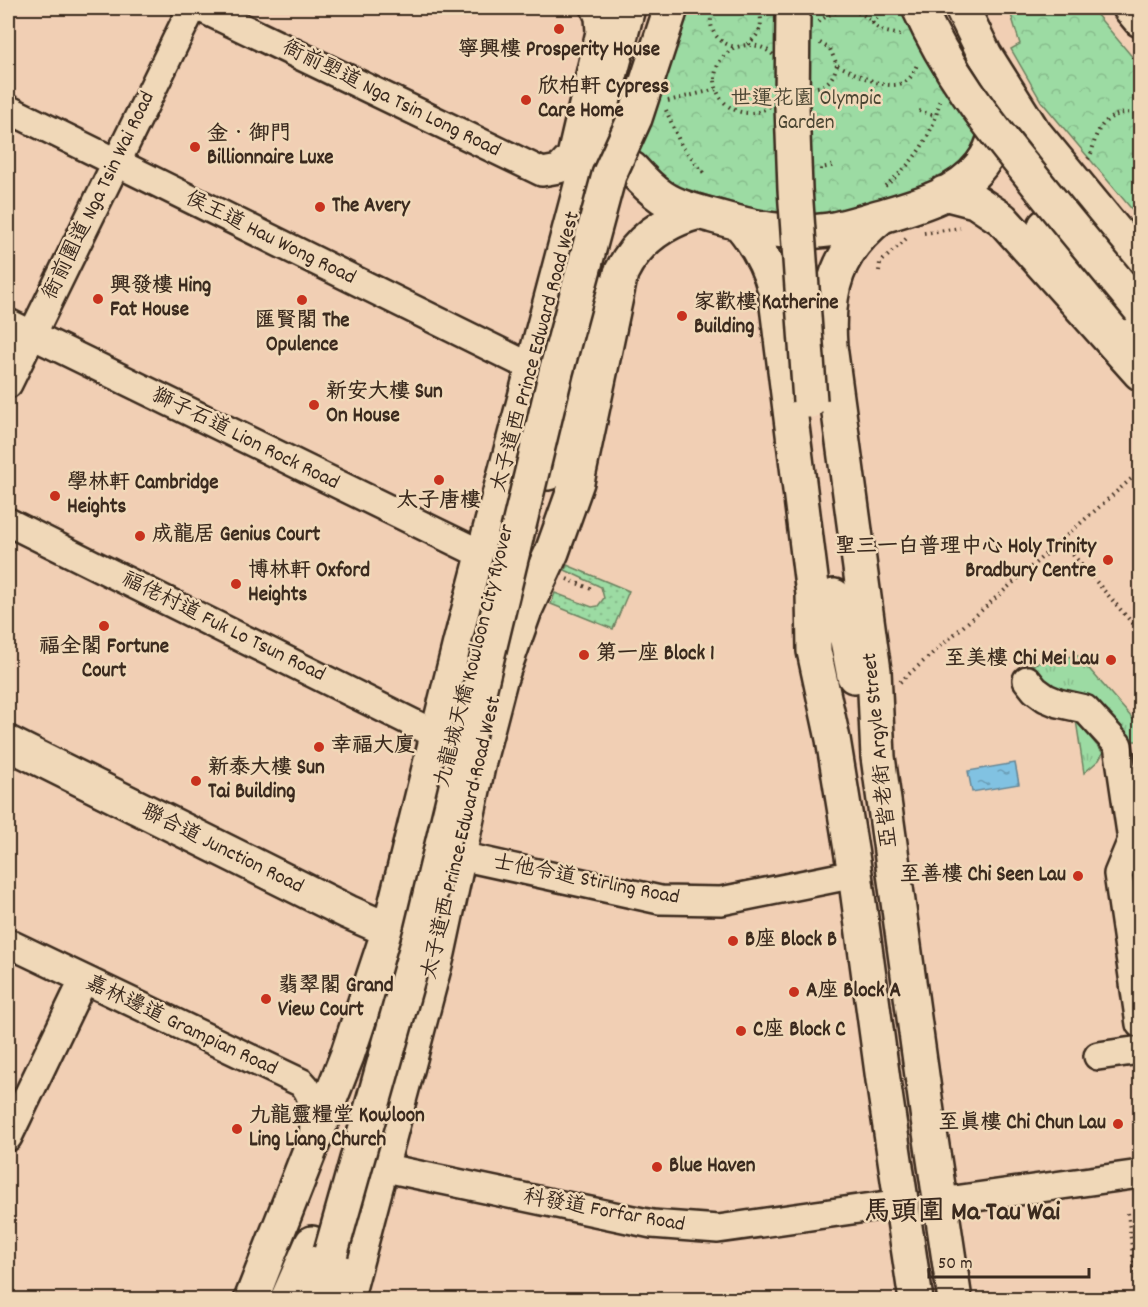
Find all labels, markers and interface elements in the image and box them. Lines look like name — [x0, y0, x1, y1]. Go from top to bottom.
marker: 寧興樓 Prosperity House — [552, 22, 566, 36]
street label: 衙前塱道 Nga Tsin Long Road — [277, 34, 505, 166]
place label: 寧興樓 Prosperity House — [458, 36, 660, 66]
place label: 欣柏軒 Cypress Care Home — [538, 73, 669, 127]
park label: 世運花園 Olympic Garden — [731, 85, 881, 139]
street label: 衙前圍道 Nga Tsin Wai Road — [36, 87, 164, 305]
marker: 欣柏軒 Cypress Care Home — [519, 93, 533, 107]
place label: 金．御門 Billionnaire Luxe — [207, 120, 334, 174]
marker: 金．御門 Billionnaire Luxe — [188, 140, 202, 154]
street label: 侯王道 Hau Wong Road — [180, 185, 360, 293]
place label: The Avery — [332, 192, 411, 222]
marker: The Avery — [313, 200, 327, 214]
street label: 太子道西 Prince Edward Road West — [485, 208, 589, 496]
place label: 興發樓 Hing Fat House — [110, 272, 211, 326]
place label: 家歡樓 Katherine Building — [694, 289, 839, 343]
marker: 興發樓 Hing Fat House — [91, 292, 105, 306]
marker: 匯賢閣 The Opulence — [295, 293, 309, 307]
place label: 匯賢閣 The Opulence — [254, 307, 350, 361]
marker: 家歡樓 Katherine Building — [675, 309, 689, 323]
place label: 新安大樓 Sun On House — [326, 378, 443, 432]
street label: 獅子石道 Lion Rock Road — [146, 381, 344, 499]
marker: 新安大樓 Sun On House — [307, 398, 321, 412]
place label: 學林軒 Cambridge Heights — [67, 469, 218, 523]
marker: 太子唐樓 — [432, 473, 446, 487]
place label: 太子唐樓 — [397, 487, 481, 517]
marker: 學林軒 Cambridge Heights — [48, 489, 62, 503]
place label: 成龍居 Genius Court — [152, 521, 320, 551]
street label: 九龍城天橋 Kowloon City flyover — [429, 521, 523, 791]
marker: 成龍居 Genius Court — [133, 529, 147, 543]
place label: 聖三一白普理中心 Holy Trinity Bradbury Centre — [835, 533, 1097, 587]
marker: 聖三一白普理中心 Holy Trinity Bradbury Centre — [1101, 553, 1115, 567]
place label: 博林軒 Oxford Heights — [248, 557, 370, 611]
street label: 福佬村道 Fuk Lo Tsun Road — [116, 566, 330, 690]
marker: 博林軒 Oxford Heights — [229, 577, 243, 591]
marker: 福全閣 Fortune Court — [97, 619, 111, 633]
place label: 福全閣 Fortune Court — [39, 633, 169, 687]
place label: 第一座 Block 1 — [596, 640, 715, 670]
place label: 至美樓 Chi Mei Lau — [945, 645, 1099, 675]
marker: 第一座 Block 1 — [577, 648, 591, 662]
street label: 亞皆老街 Argyle Street — [856, 651, 906, 849]
marker: 至美樓 Chi Mei Lau — [1104, 653, 1118, 667]
street label: 太子道西 Prince Edward Road West — [416, 693, 510, 982]
place label: 幸福大廈 — [331, 732, 415, 762]
marker: 幸福大廈 — [312, 740, 326, 754]
place label: 新泰大樓 Sun Tai Building — [208, 754, 325, 808]
marker: 新泰大樓 Sun Tai Building — [189, 774, 203, 788]
street label: 聯合道 Junction Road — [136, 798, 308, 902]
street label: 士他令道 Stirling Road — [490, 848, 682, 914]
place label: 至善樓 Chi Seen Lau — [900, 861, 1066, 891]
marker: 至善樓 Chi Seen Lau — [1071, 869, 1085, 883]
place label: B座 Block B — [745, 926, 837, 956]
marker: B座 Block B — [726, 934, 740, 948]
street label: 嘉林邊道 Grampian Road — [80, 969, 282, 1085]
place label: 翡翠閣 Grand View Court — [278, 972, 394, 1026]
place label: A座 Block A — [806, 977, 901, 1007]
marker: A座 Block A — [787, 985, 801, 999]
marker: 翡翠閣 Grand View Court — [259, 992, 273, 1006]
place label: C座 Block C — [753, 1016, 846, 1046]
marker: C座 Block C — [734, 1024, 748, 1038]
place label: 九龍靈糧堂 Kowloon Ling Liang Church — [249, 1102, 425, 1156]
place label: 至真樓 Chi Chun Lau — [939, 1109, 1106, 1139]
marker: 至真樓 Chi Chun Lau — [1111, 1117, 1125, 1131]
marker: 九龍靈糧堂 Kowloon Ling Liang Church — [230, 1122, 244, 1136]
place label: Blue Haven — [669, 1152, 756, 1182]
marker: Blue Haven — [650, 1160, 664, 1174]
street label: 科發道 Forfar Road — [521, 1183, 687, 1241]
district label: 馬頭圍 Ma Tau Wai — [864, 1194, 1060, 1233]
scale bar — [929, 1241, 1090, 1279]
text: 50 m — [938, 1252, 973, 1277]

